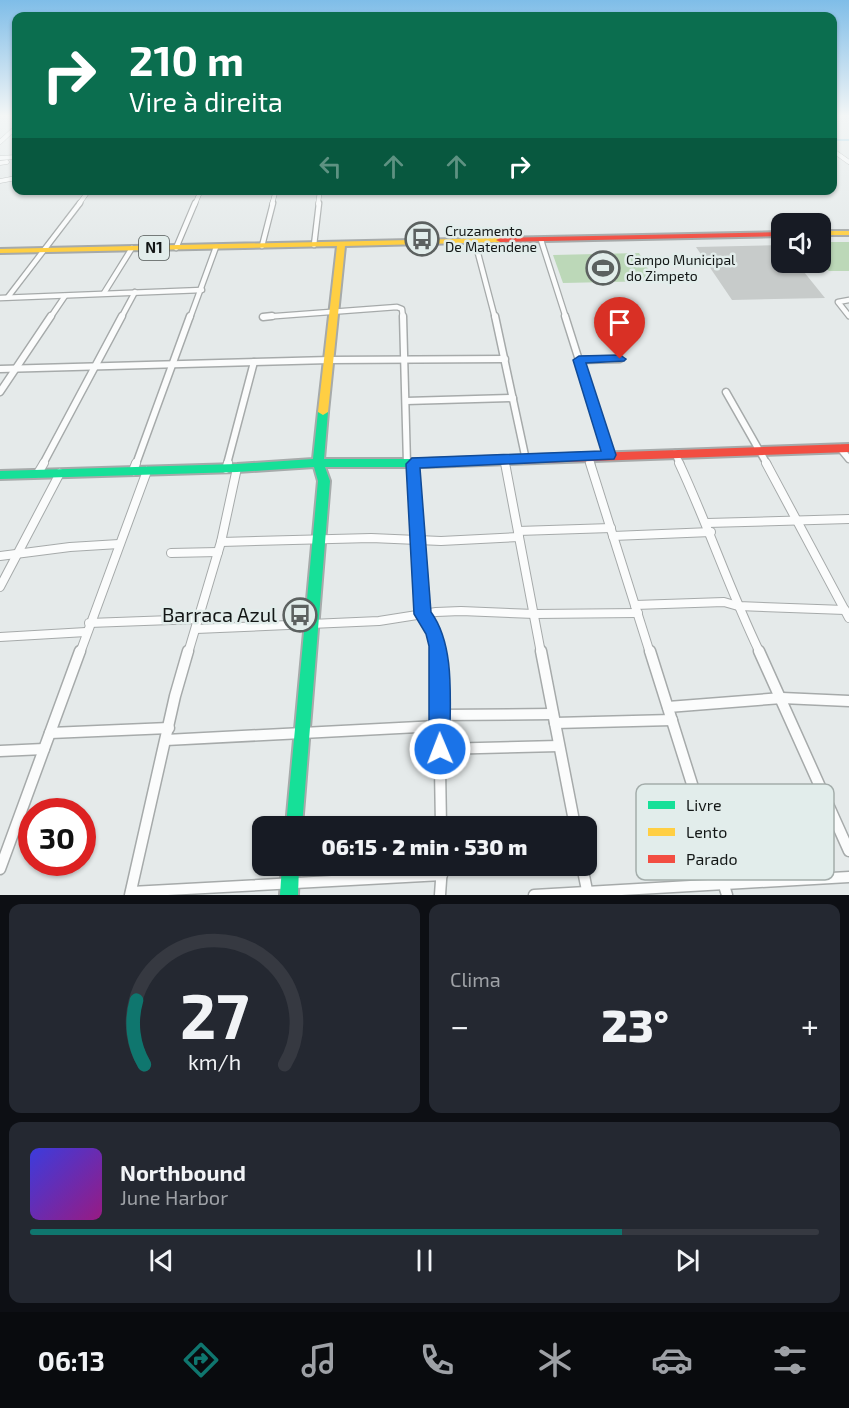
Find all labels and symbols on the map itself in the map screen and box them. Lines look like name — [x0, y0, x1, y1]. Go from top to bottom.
bus stop icon: Cruzamento De Matendene — [404, 221, 440, 257]
place label: Cruzamento De Matendene — [445, 222, 537, 255]
road number: N1 — [139, 236, 169, 260]
sports icon: Campo Municipal do Zimpeto — [585, 250, 621, 286]
place label: Campo Municipal do Zimpeto — [626, 251, 736, 284]
pin — [594, 297, 645, 359]
bus stop icon: Barraca Azul — [282, 597, 318, 633]
place label: Barraca Azul — [162, 602, 277, 626]
position arrow — [408, 717, 472, 781]
legend — [636, 784, 834, 880]
text: Livre — [686, 795, 721, 814]
speed limit sign: 30 — [18, 798, 96, 876]
text: Lento — [686, 822, 727, 841]
text: Parado — [686, 849, 738, 868]

